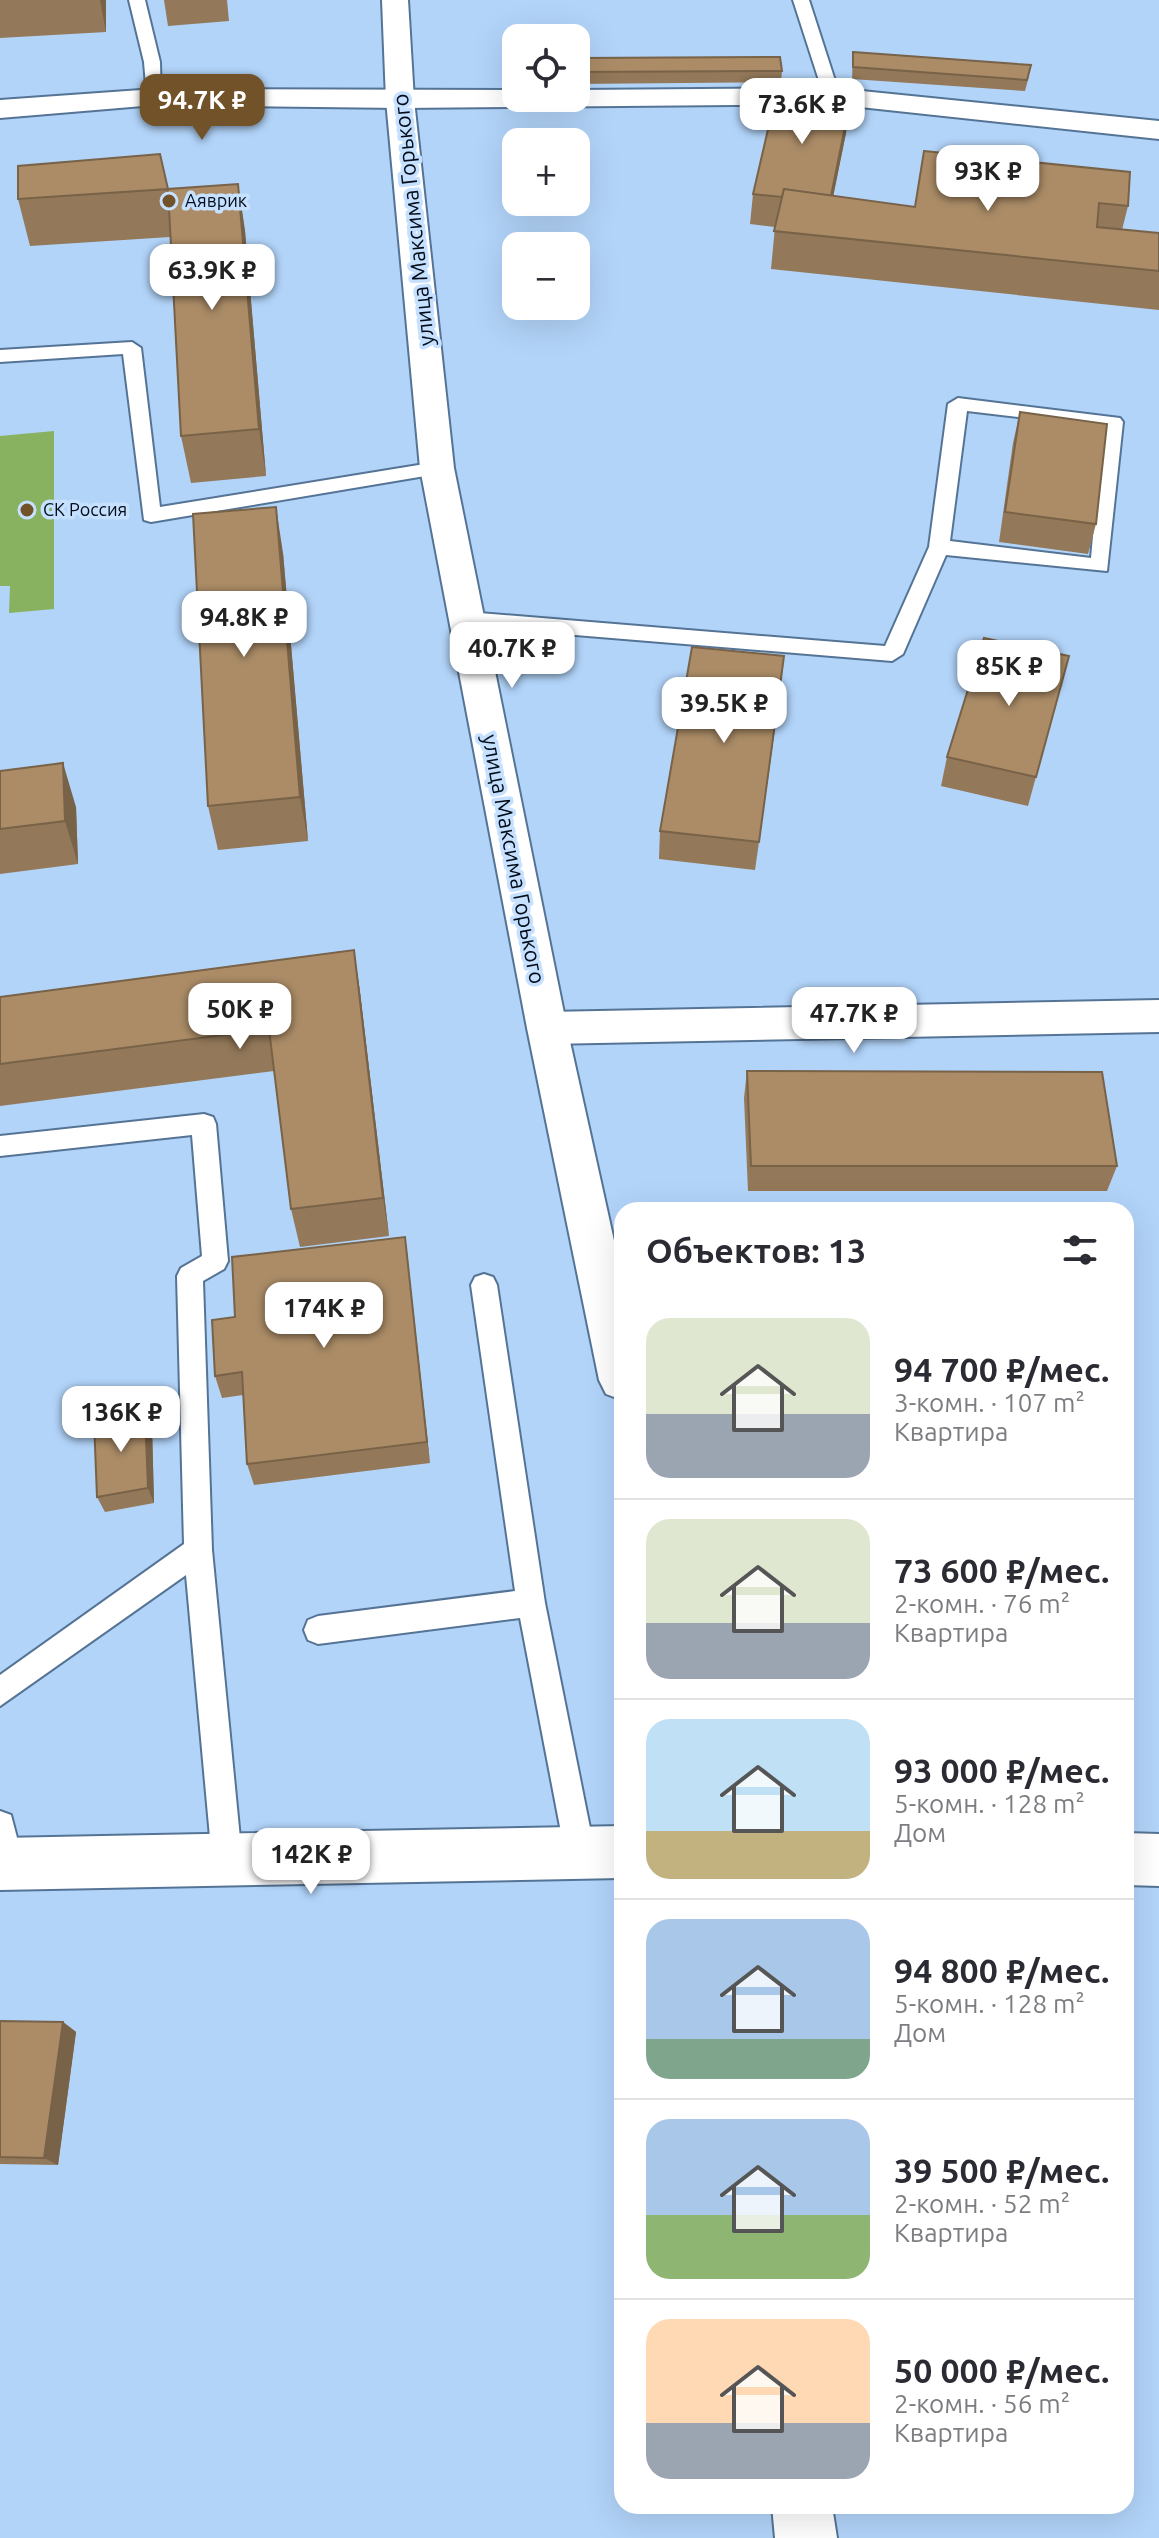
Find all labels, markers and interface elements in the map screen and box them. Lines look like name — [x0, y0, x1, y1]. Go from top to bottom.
map controls — [502, 24, 590, 320]
button: locate — [502, 24, 590, 112]
pin: 94.7K ₽ — [128, 74, 276, 142]
pin: 73.6K ₽ — [728, 78, 876, 146]
text: 94.7K ₽ — [158, 85, 246, 114]
text: 73.6K ₽ — [758, 89, 846, 118]
street label: улица Максима Горького — [387, 93, 438, 347]
button: + — [502, 128, 590, 216]
pin: 93K ₽ — [932, 145, 1044, 213]
text: 93K ₽ — [954, 156, 1022, 185]
place label: Аяврик — [185, 190, 247, 210]
marker: Аяврик — [160, 192, 178, 210]
button: − — [502, 232, 590, 320]
pin: 63.9K ₽ — [138, 244, 286, 312]
text: 63.9K ₽ — [168, 255, 256, 284]
place label: СК Россия — [43, 499, 127, 519]
marker: СК Россия — [18, 501, 36, 519]
pin: 94.8K ₽ — [170, 591, 318, 659]
text: 94.8K ₽ — [200, 602, 288, 631]
pin: 40.7K ₽ — [438, 622, 586, 690]
text: 40.7K ₽ — [468, 633, 556, 662]
pin: 85K ₽ — [953, 640, 1065, 708]
text: 85K ₽ — [975, 651, 1043, 680]
pin: 39.5K ₽ — [650, 677, 798, 745]
text: 39.5K ₽ — [680, 688, 768, 717]
street label: улица Максима Горького — [478, 732, 551, 986]
pin: 50K ₽ — [184, 983, 296, 1051]
pin: 47.7K ₽ — [780, 987, 928, 1055]
text: 50K ₽ — [206, 994, 274, 1023]
text: 47.7K ₽ — [810, 998, 898, 1027]
icon: filters — [1058, 1228, 1102, 1272]
text: Объектов: 13 — [646, 1231, 866, 1269]
pin: 174K ₽ — [259, 1282, 389, 1350]
text: 174K ₽ — [283, 1293, 365, 1322]
icon: home — [710, 1350, 806, 1446]
text: 94 700 ₽/мес. — [894, 1350, 1109, 1388]
pin: 136K ₽ — [56, 1386, 186, 1454]
text: 3-комн. · 107 m² — [894, 1388, 1085, 1417]
text: 136K ₽ — [80, 1397, 162, 1426]
text: Квартира — [894, 1417, 1008, 1446]
icon: home — [710, 1551, 806, 1647]
text: 73 600 ₽/мес. — [894, 1551, 1109, 1589]
text: 2-комн. · 76 m² — [894, 1589, 1070, 1618]
text: Квартира — [894, 1618, 1008, 1647]
icon: home — [710, 1751, 806, 1847]
text: 93 000 ₽/мес. — [894, 1751, 1109, 1789]
text: 5-комн. · 128 m² — [894, 1789, 1085, 1818]
text: Дом — [894, 1818, 946, 1847]
pin: 142K ₽ — [246, 1828, 376, 1896]
text: 142K ₽ — [270, 1839, 352, 1868]
icon: home — [710, 1951, 806, 2047]
text: 94 800 ₽/мес. — [894, 1951, 1109, 1989]
text: 5-комн. · 128 m² — [894, 1989, 1085, 2018]
text: Дом — [894, 2018, 946, 2047]
icon: home — [710, 2151, 806, 2247]
text: 39 500 ₽/мес. — [894, 2151, 1109, 2189]
text: 2-комн. · 52 m² — [894, 2189, 1070, 2218]
text: Квартира — [894, 2218, 1008, 2247]
icon: home — [710, 2351, 806, 2447]
text: 50 000 ₽/мес. — [894, 2351, 1109, 2389]
text: 2-комн. · 56 m² — [894, 2389, 1070, 2418]
text: Квартира — [894, 2418, 1008, 2447]

